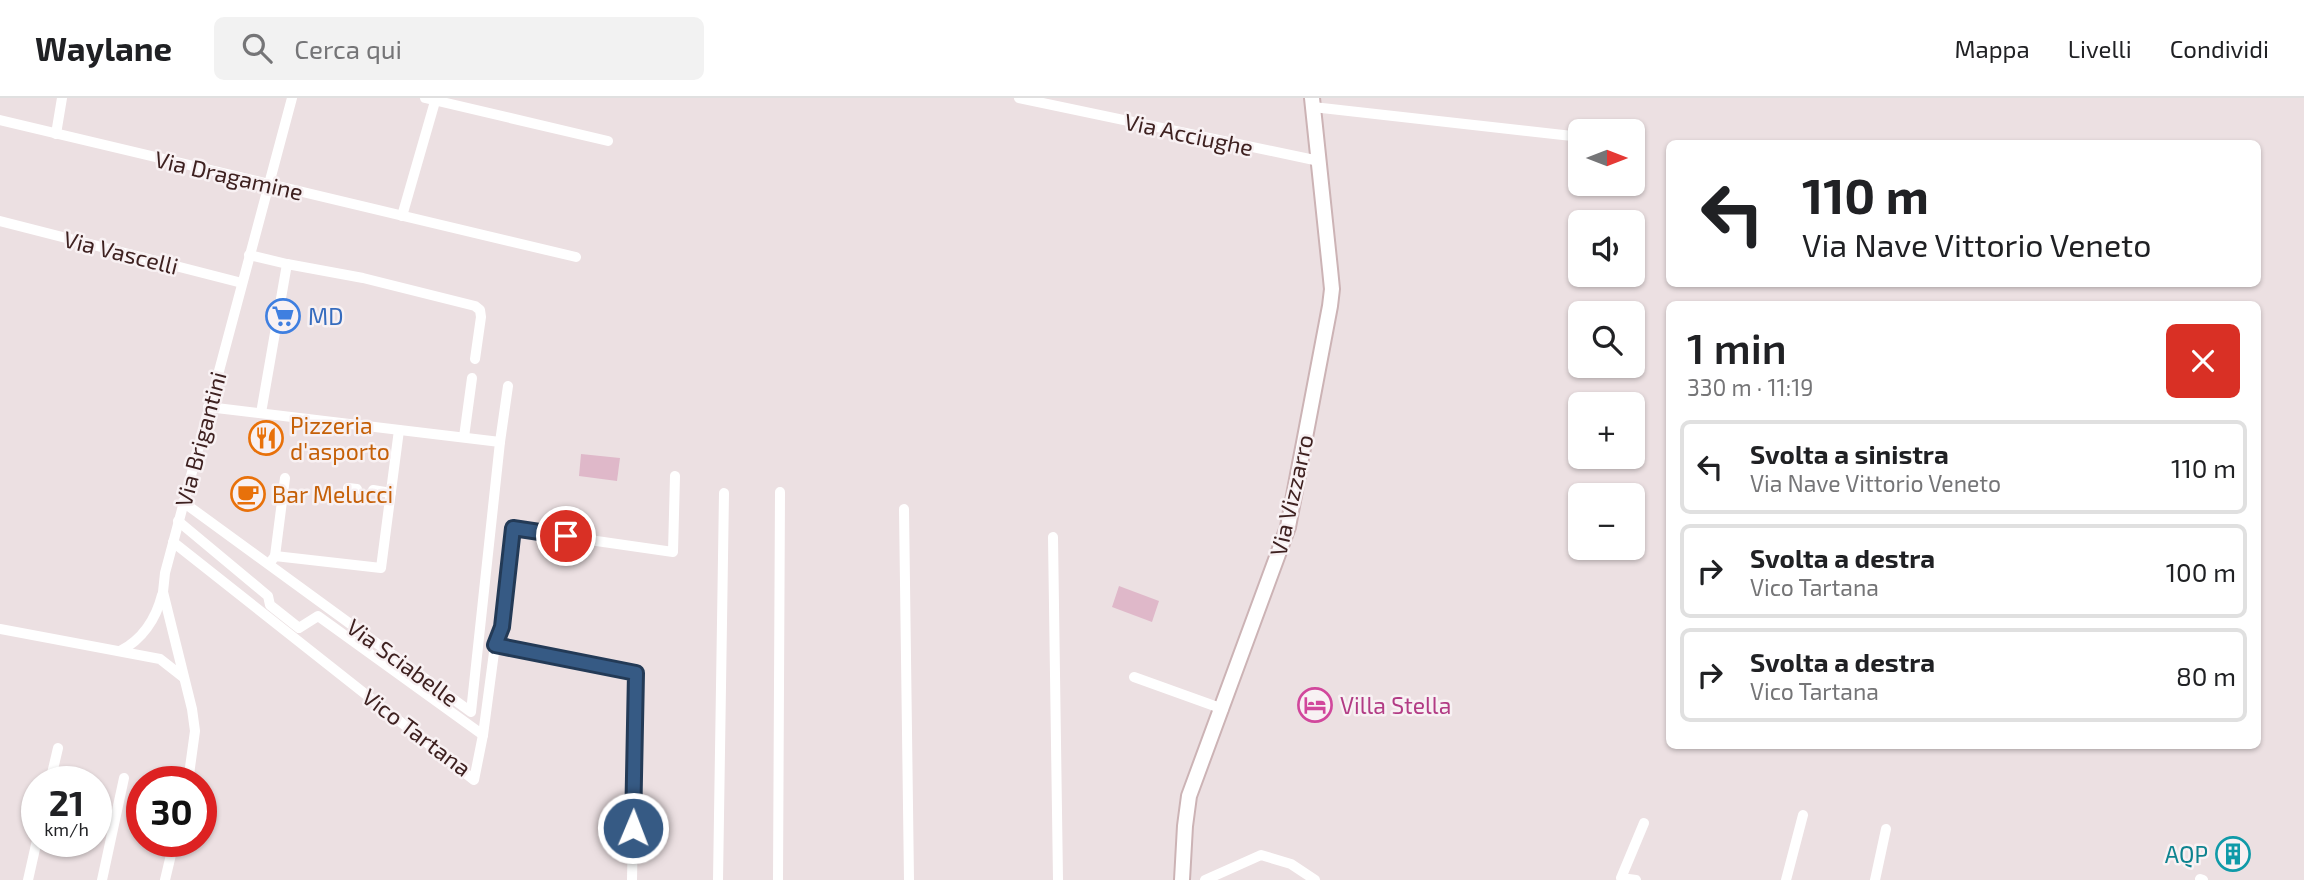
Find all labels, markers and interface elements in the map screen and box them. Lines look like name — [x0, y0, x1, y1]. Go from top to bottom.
search box — [214, 17, 704, 80]
text: Waylane — [35, 28, 172, 68]
icon: search — [238, 29, 276, 67]
text: Cerca qui — [294, 33, 402, 64]
text: Mappa — [1954, 34, 2030, 63]
text: Livelli — [2068, 34, 2132, 63]
text: Condividi — [2170, 34, 2269, 63]
street label: Via Acciughe — [1122, 107, 1256, 161]
north arrow — [1568, 119, 1645, 196]
map controls — [1568, 119, 1645, 560]
street label: Via Dragamine — [152, 144, 306, 206]
text: 110 m — [1802, 165, 1929, 224]
icon: left — [1687, 168, 1778, 259]
button: sound — [1568, 210, 1645, 287]
street label: Via Vascelli — [61, 224, 181, 280]
text: Via Nave Vittorio Veneto — [1802, 225, 2151, 263]
supermarket icon: MD — [264, 297, 302, 335]
button: search — [1568, 301, 1645, 378]
place label: MD — [308, 302, 343, 330]
text: 1 min — [1687, 322, 1787, 372]
button: close — [2166, 324, 2240, 398]
street label: Via Brigantini — [169, 368, 231, 510]
text: 330 m · 11:19 — [1687, 373, 1813, 401]
button: + — [1568, 392, 1645, 469]
place label: Pizzeria d'asporto — [290, 411, 390, 465]
restaurant icon: Pizzeria d'asporto — [247, 419, 285, 457]
street label: Via Vizzarro — [1263, 431, 1319, 559]
text: Svolta a sinistra — [1750, 438, 1949, 469]
icon: left — [1691, 448, 1729, 486]
text: 110 m — [2171, 452, 2236, 483]
text: Via Nave Vittorio Veneto — [1750, 469, 2001, 497]
cafe icon: Bar Melucci — [229, 475, 267, 513]
place label: Bar Melucci — [272, 480, 393, 508]
button: − — [1568, 483, 1645, 560]
pin — [536, 506, 596, 566]
icon: arrive — [547, 517, 585, 555]
text: Svolta a destra — [1750, 542, 1935, 573]
icon: right — [1691, 552, 1729, 590]
text: 100 m — [2166, 556, 2236, 587]
text: Vico Tartana — [1750, 573, 1879, 601]
street label: Via Sciabelle — [342, 612, 464, 712]
text: Svolta a destra — [1750, 646, 1935, 677]
icon: right — [1691, 656, 1729, 694]
text: 80 m — [2176, 660, 2236, 691]
text: Vico Tartana — [1750, 677, 1879, 705]
street label: Vico Tartana — [357, 682, 477, 782]
hotel icon: Villa Stella — [1296, 686, 1334, 724]
place label: Villa Stella — [1340, 691, 1451, 719]
speed limit sign: 30 — [126, 766, 217, 857]
text: 21 — [49, 781, 84, 823]
position arrow — [596, 791, 670, 865]
text: km/h — [44, 818, 89, 840]
building icon: AQP — [2214, 835, 2252, 873]
place label: AQP — [2165, 840, 2208, 868]

